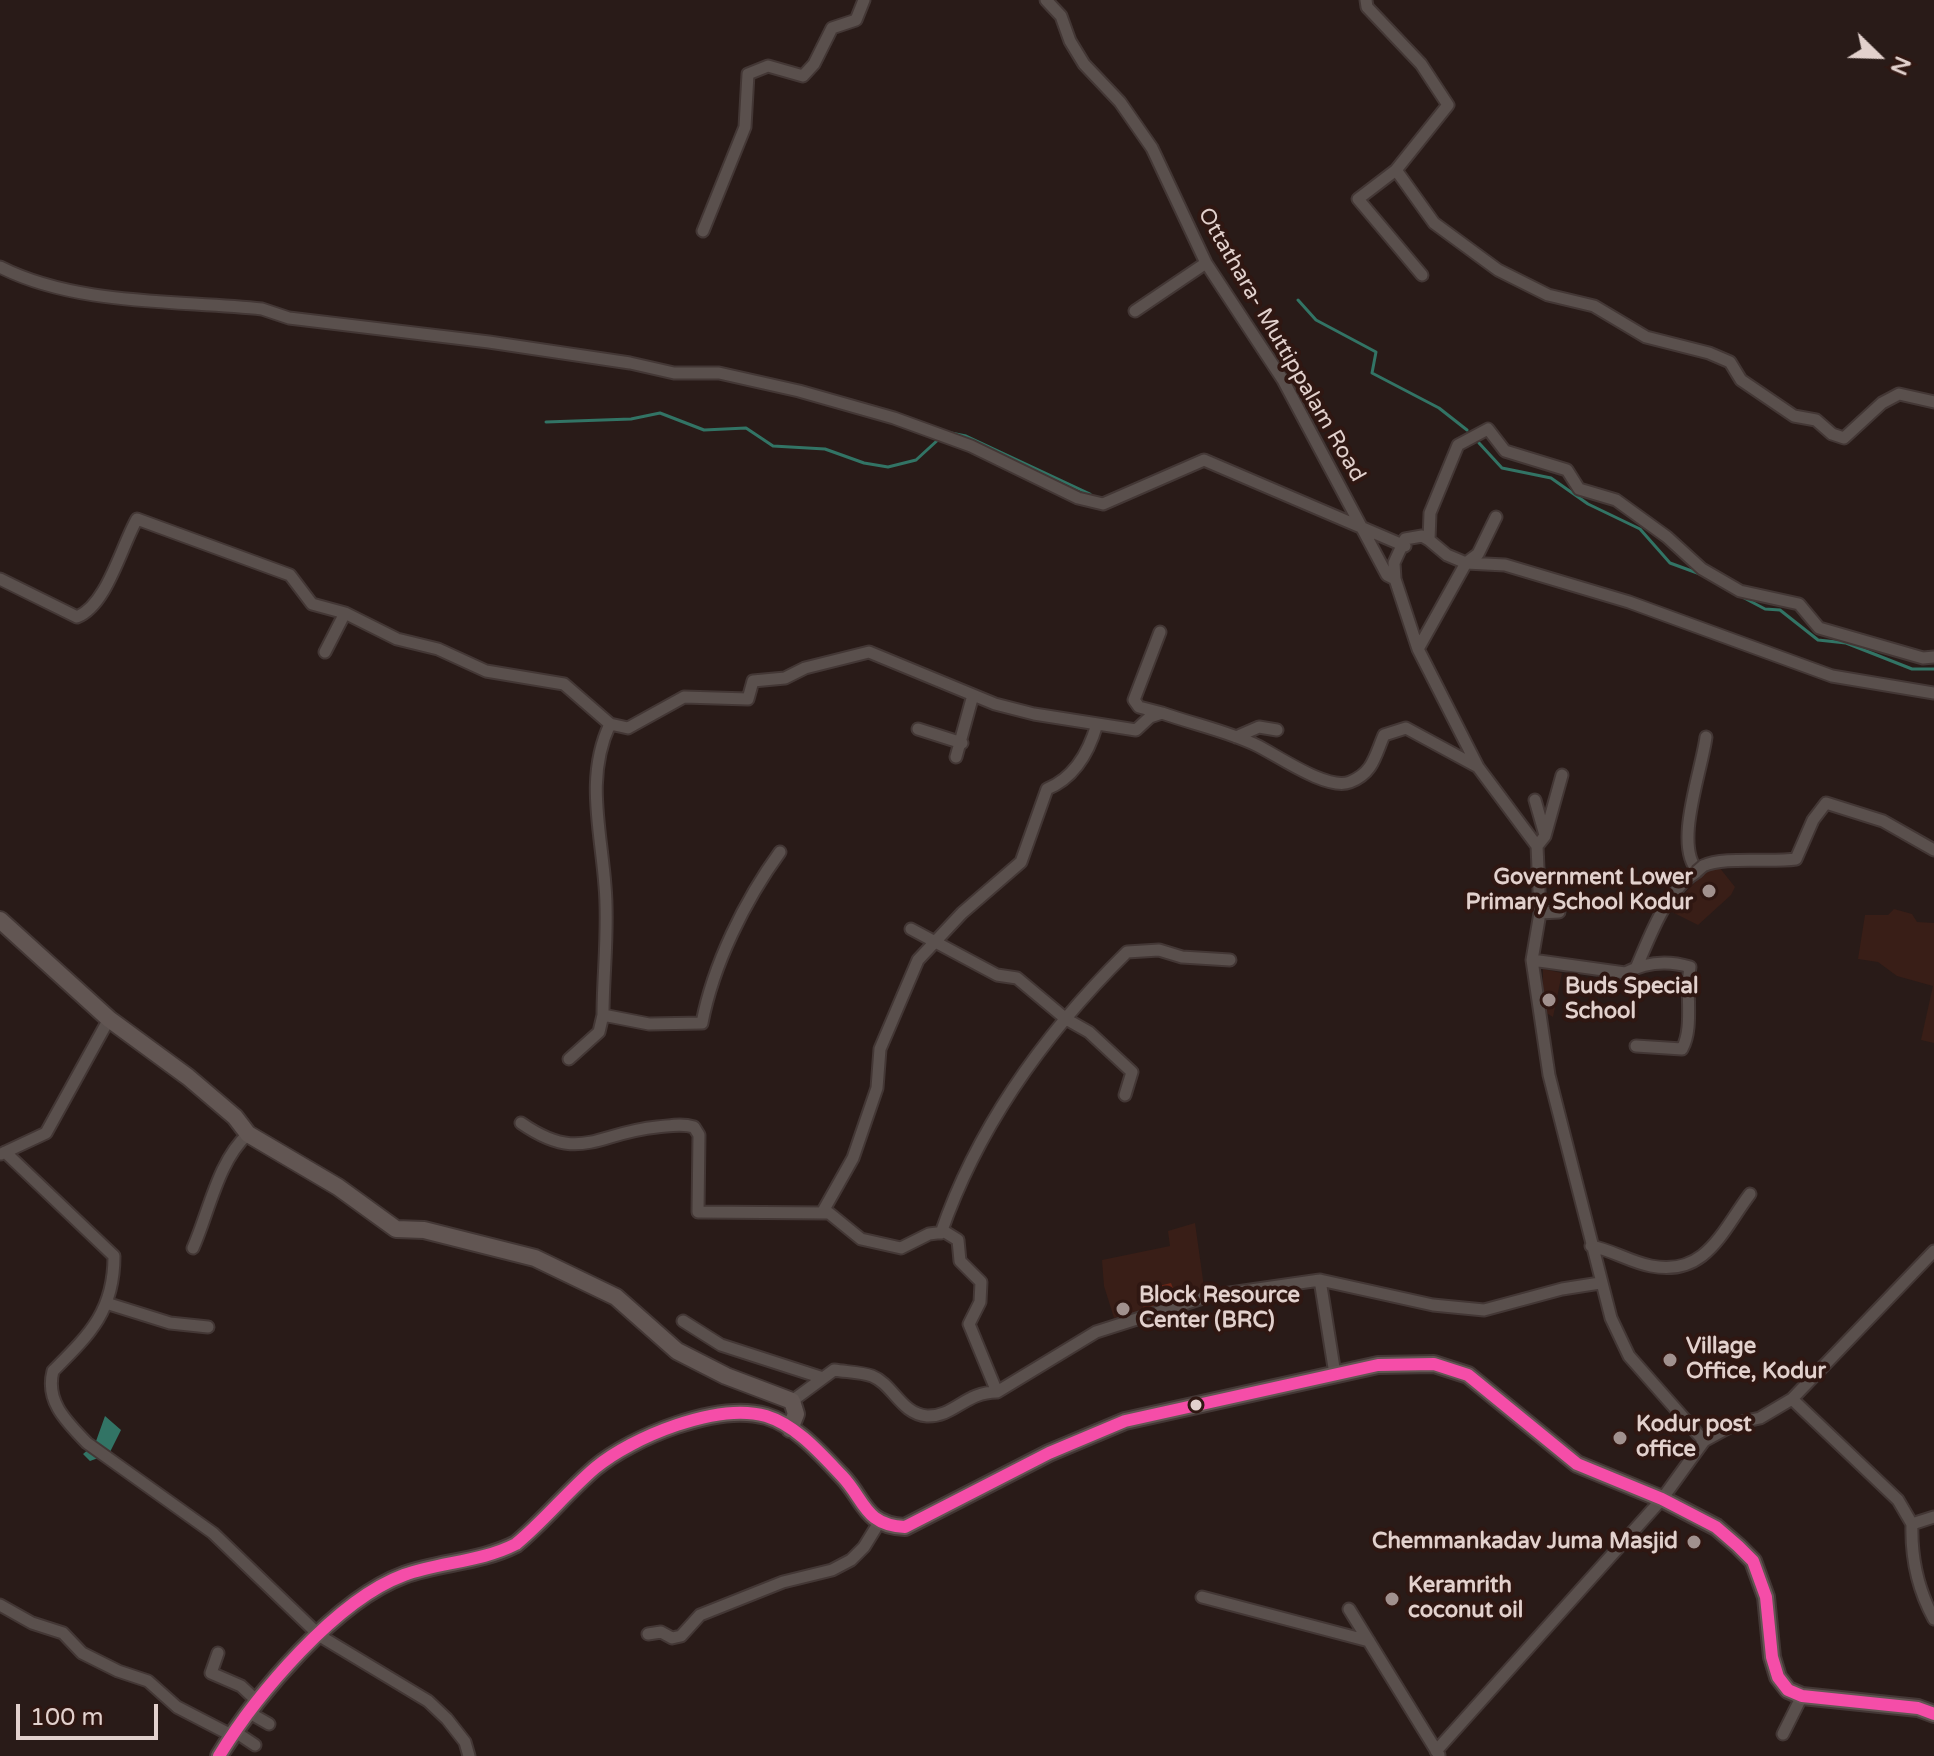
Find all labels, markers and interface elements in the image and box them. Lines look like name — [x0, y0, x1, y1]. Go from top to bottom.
north arrow — [1838, 16, 1918, 96]
text: N — [1885, 52, 1916, 79]
street label: Ottathara- Muttippalam Road — [1192, 203, 1370, 487]
place label: Government Lower Primary School Kodur — [1466, 865, 1693, 916]
marker: Government Lower Primary School Kodur — [1700, 882, 1718, 900]
place label: Buds Special School — [1565, 974, 1698, 1026]
marker: Buds Special School — [1540, 991, 1558, 1009]
place label: Block Resource Center (BRC) — [1139, 1283, 1300, 1334]
marker: Block Resource Center (BRC) — [1114, 1300, 1132, 1318]
place label: Village Office, Kodur — [1686, 1334, 1826, 1386]
marker: Village Office, Kodur — [1661, 1351, 1679, 1369]
unlabelled marker — [1188, 1397, 1204, 1413]
place label: Kodur post office — [1636, 1412, 1752, 1464]
marker: Kodur post office — [1611, 1429, 1629, 1447]
place label: Chemmankadav Juma Masjid — [1372, 1529, 1678, 1555]
marker: Chemmankadav Juma Masjid — [1685, 1533, 1703, 1551]
place label: Keramrith coconut oil — [1408, 1573, 1523, 1624]
marker: Keramrith coconut oil — [1383, 1590, 1401, 1608]
scale bar — [20, 1688, 162, 1738]
text: 100 m — [30, 1703, 104, 1732]

